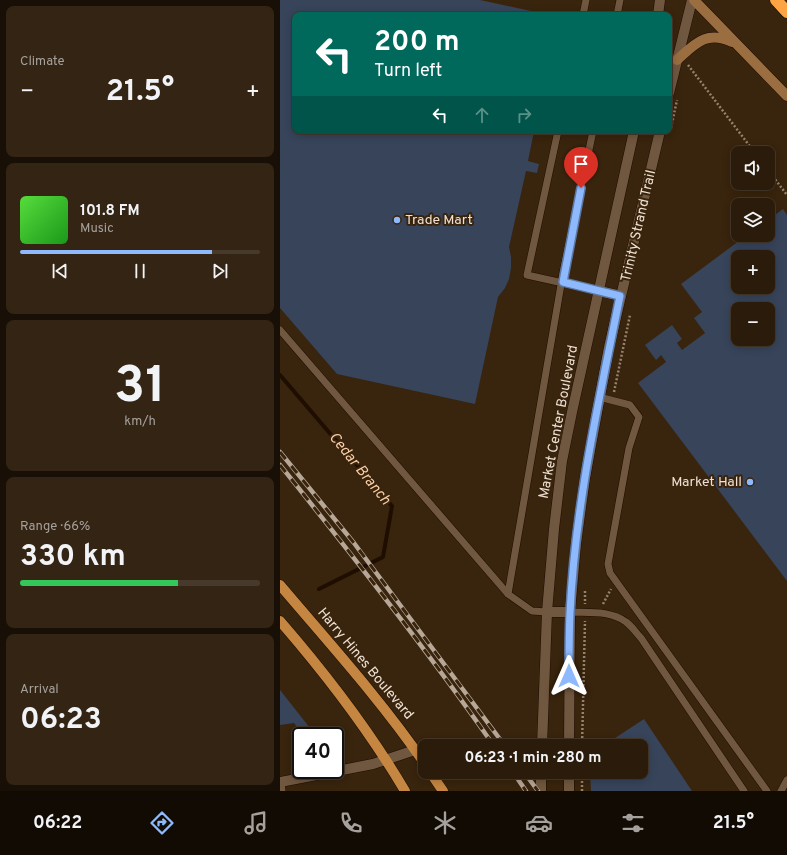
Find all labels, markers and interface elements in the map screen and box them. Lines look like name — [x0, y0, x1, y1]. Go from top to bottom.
text: 200 m — [374, 25, 460, 61]
icon: left — [308, 28, 360, 80]
text: Climate — [20, 54, 65, 70]
text: Turn left — [374, 60, 442, 83]
text: 21.5° — [106, 74, 174, 111]
text: − — [20, 79, 34, 106]
text: + — [246, 79, 260, 106]
icon: left — [429, 104, 451, 126]
icon: ahead — [471, 104, 493, 126]
icon: right — [513, 104, 535, 126]
map controls — [731, 146, 775, 346]
button: sound — [731, 146, 775, 190]
pin — [564, 147, 598, 188]
icon: arrive — [570, 153, 592, 175]
street label: Trinity Strand Trail — [618, 168, 660, 284]
button: layers — [731, 198, 775, 242]
text: 101.8 FM — [80, 202, 140, 221]
place label: Trade Mart — [405, 212, 473, 229]
marker: Trade Mart — [392, 215, 402, 225]
text: Music — [80, 221, 114, 237]
button: + — [731, 250, 775, 294]
icon: previous — [49, 260, 71, 282]
icon: pause — [129, 260, 151, 282]
icon: next — [209, 260, 231, 282]
button: − — [731, 302, 775, 346]
street label: Market Center Boulevard — [536, 344, 582, 500]
text: 31 — [114, 355, 166, 421]
text: km/h — [124, 414, 156, 430]
water label: Cedar Branch — [324, 429, 394, 509]
place label: Market Hall — [671, 474, 742, 491]
marker: Market Hall — [745, 477, 755, 487]
text: Range · 66% — [20, 519, 90, 535]
text: 330 km — [20, 539, 126, 576]
street label: Harry Hines Boulevard — [313, 605, 417, 723]
position arrow — [548, 655, 590, 697]
text: Arrival — [20, 682, 59, 698]
text: 06:23 — [20, 702, 102, 739]
speed limit sign: 40 — [292, 727, 344, 779]
text: 06:23 · 1 min · 280 m — [464, 749, 602, 768]
icon: directions — [148, 809, 176, 837]
icon: music — [242, 809, 270, 837]
icon: phone — [337, 809, 365, 837]
icon: climate — [431, 809, 459, 837]
icon: car — [525, 809, 553, 837]
icon: filters — [619, 809, 647, 837]
text: 06:22 — [33, 812, 82, 835]
text: 21.5° — [713, 812, 754, 835]

